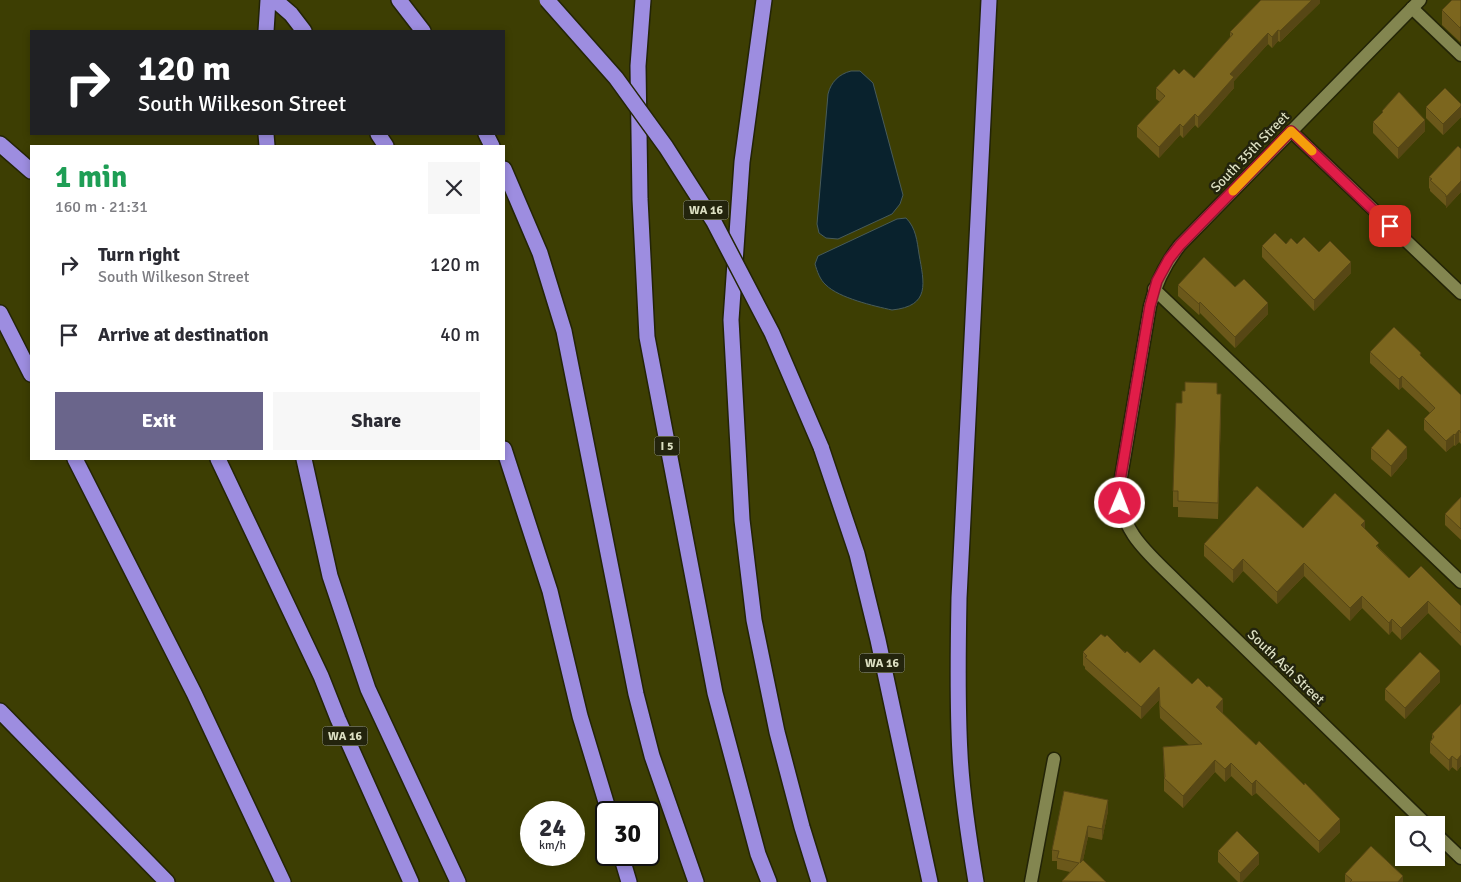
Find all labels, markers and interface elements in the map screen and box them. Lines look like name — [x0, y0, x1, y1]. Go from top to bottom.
text: 120 m — [138, 47, 231, 90]
icon: right — [55, 50, 120, 115]
text: South Wilkeson Street — [138, 90, 346, 117]
street label: South 35th Street — [1207, 108, 1293, 196]
text: 1 min — [55, 159, 127, 196]
button: close — [428, 162, 480, 214]
text: 160 m · 21:31 — [55, 197, 148, 217]
road number: WA 16 — [684, 200, 728, 220]
pin — [1369, 205, 1411, 247]
icon: arrive — [1376, 212, 1404, 240]
text: Turn right — [98, 243, 180, 267]
icon: right — [55, 251, 83, 279]
text: 120 m — [430, 253, 480, 277]
text: South Wilkeson Street — [98, 267, 249, 287]
icon: arrive — [55, 321, 83, 349]
text: Arrive at destination — [98, 323, 269, 347]
text: 40 m — [440, 323, 480, 347]
button: Exit — [55, 392, 263, 450]
button: Share — [273, 392, 480, 450]
road number: I 5 — [654, 436, 680, 456]
position arrow — [1093, 476, 1145, 528]
street label: South Ash Street — [1244, 626, 1328, 708]
road number: WA 16 — [860, 654, 904, 672]
road number: WA 16 — [322, 726, 368, 746]
speed limit sign: 30 — [595, 801, 660, 866]
text: 24 — [539, 812, 566, 843]
map controls — [1395, 816, 1445, 866]
button: search — [1395, 816, 1445, 866]
text: km/h — [539, 838, 566, 853]

